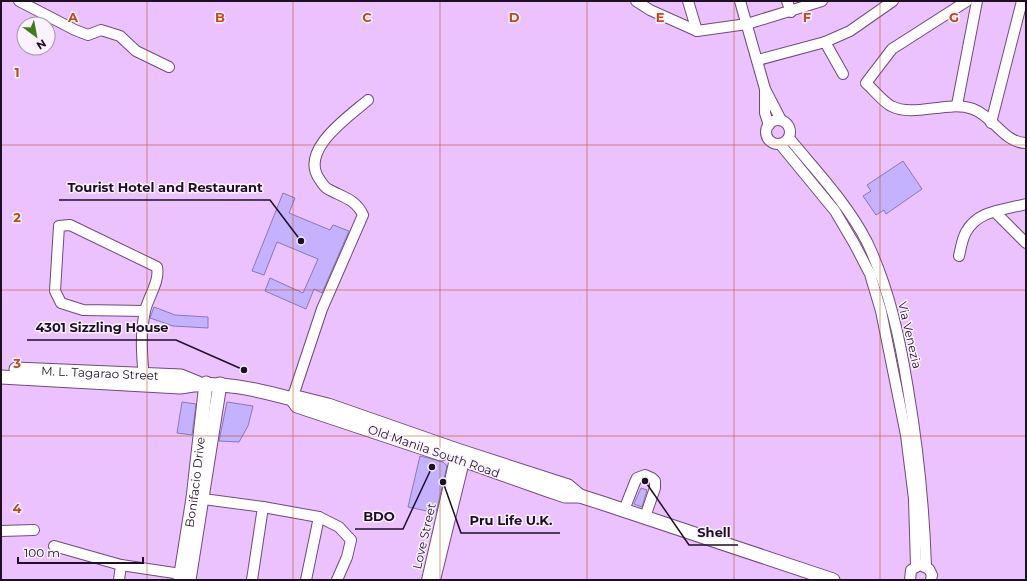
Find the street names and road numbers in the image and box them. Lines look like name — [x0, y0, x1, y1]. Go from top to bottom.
street label: Via Venezia — [895, 300, 925, 370]
street label: M. L. Tagarao Street — [41, 363, 159, 383]
street label: Old Manila South Road — [366, 421, 502, 481]
street label: Bonifacio Drive — [181, 436, 207, 528]
street label: Love Street — [409, 501, 439, 570]

